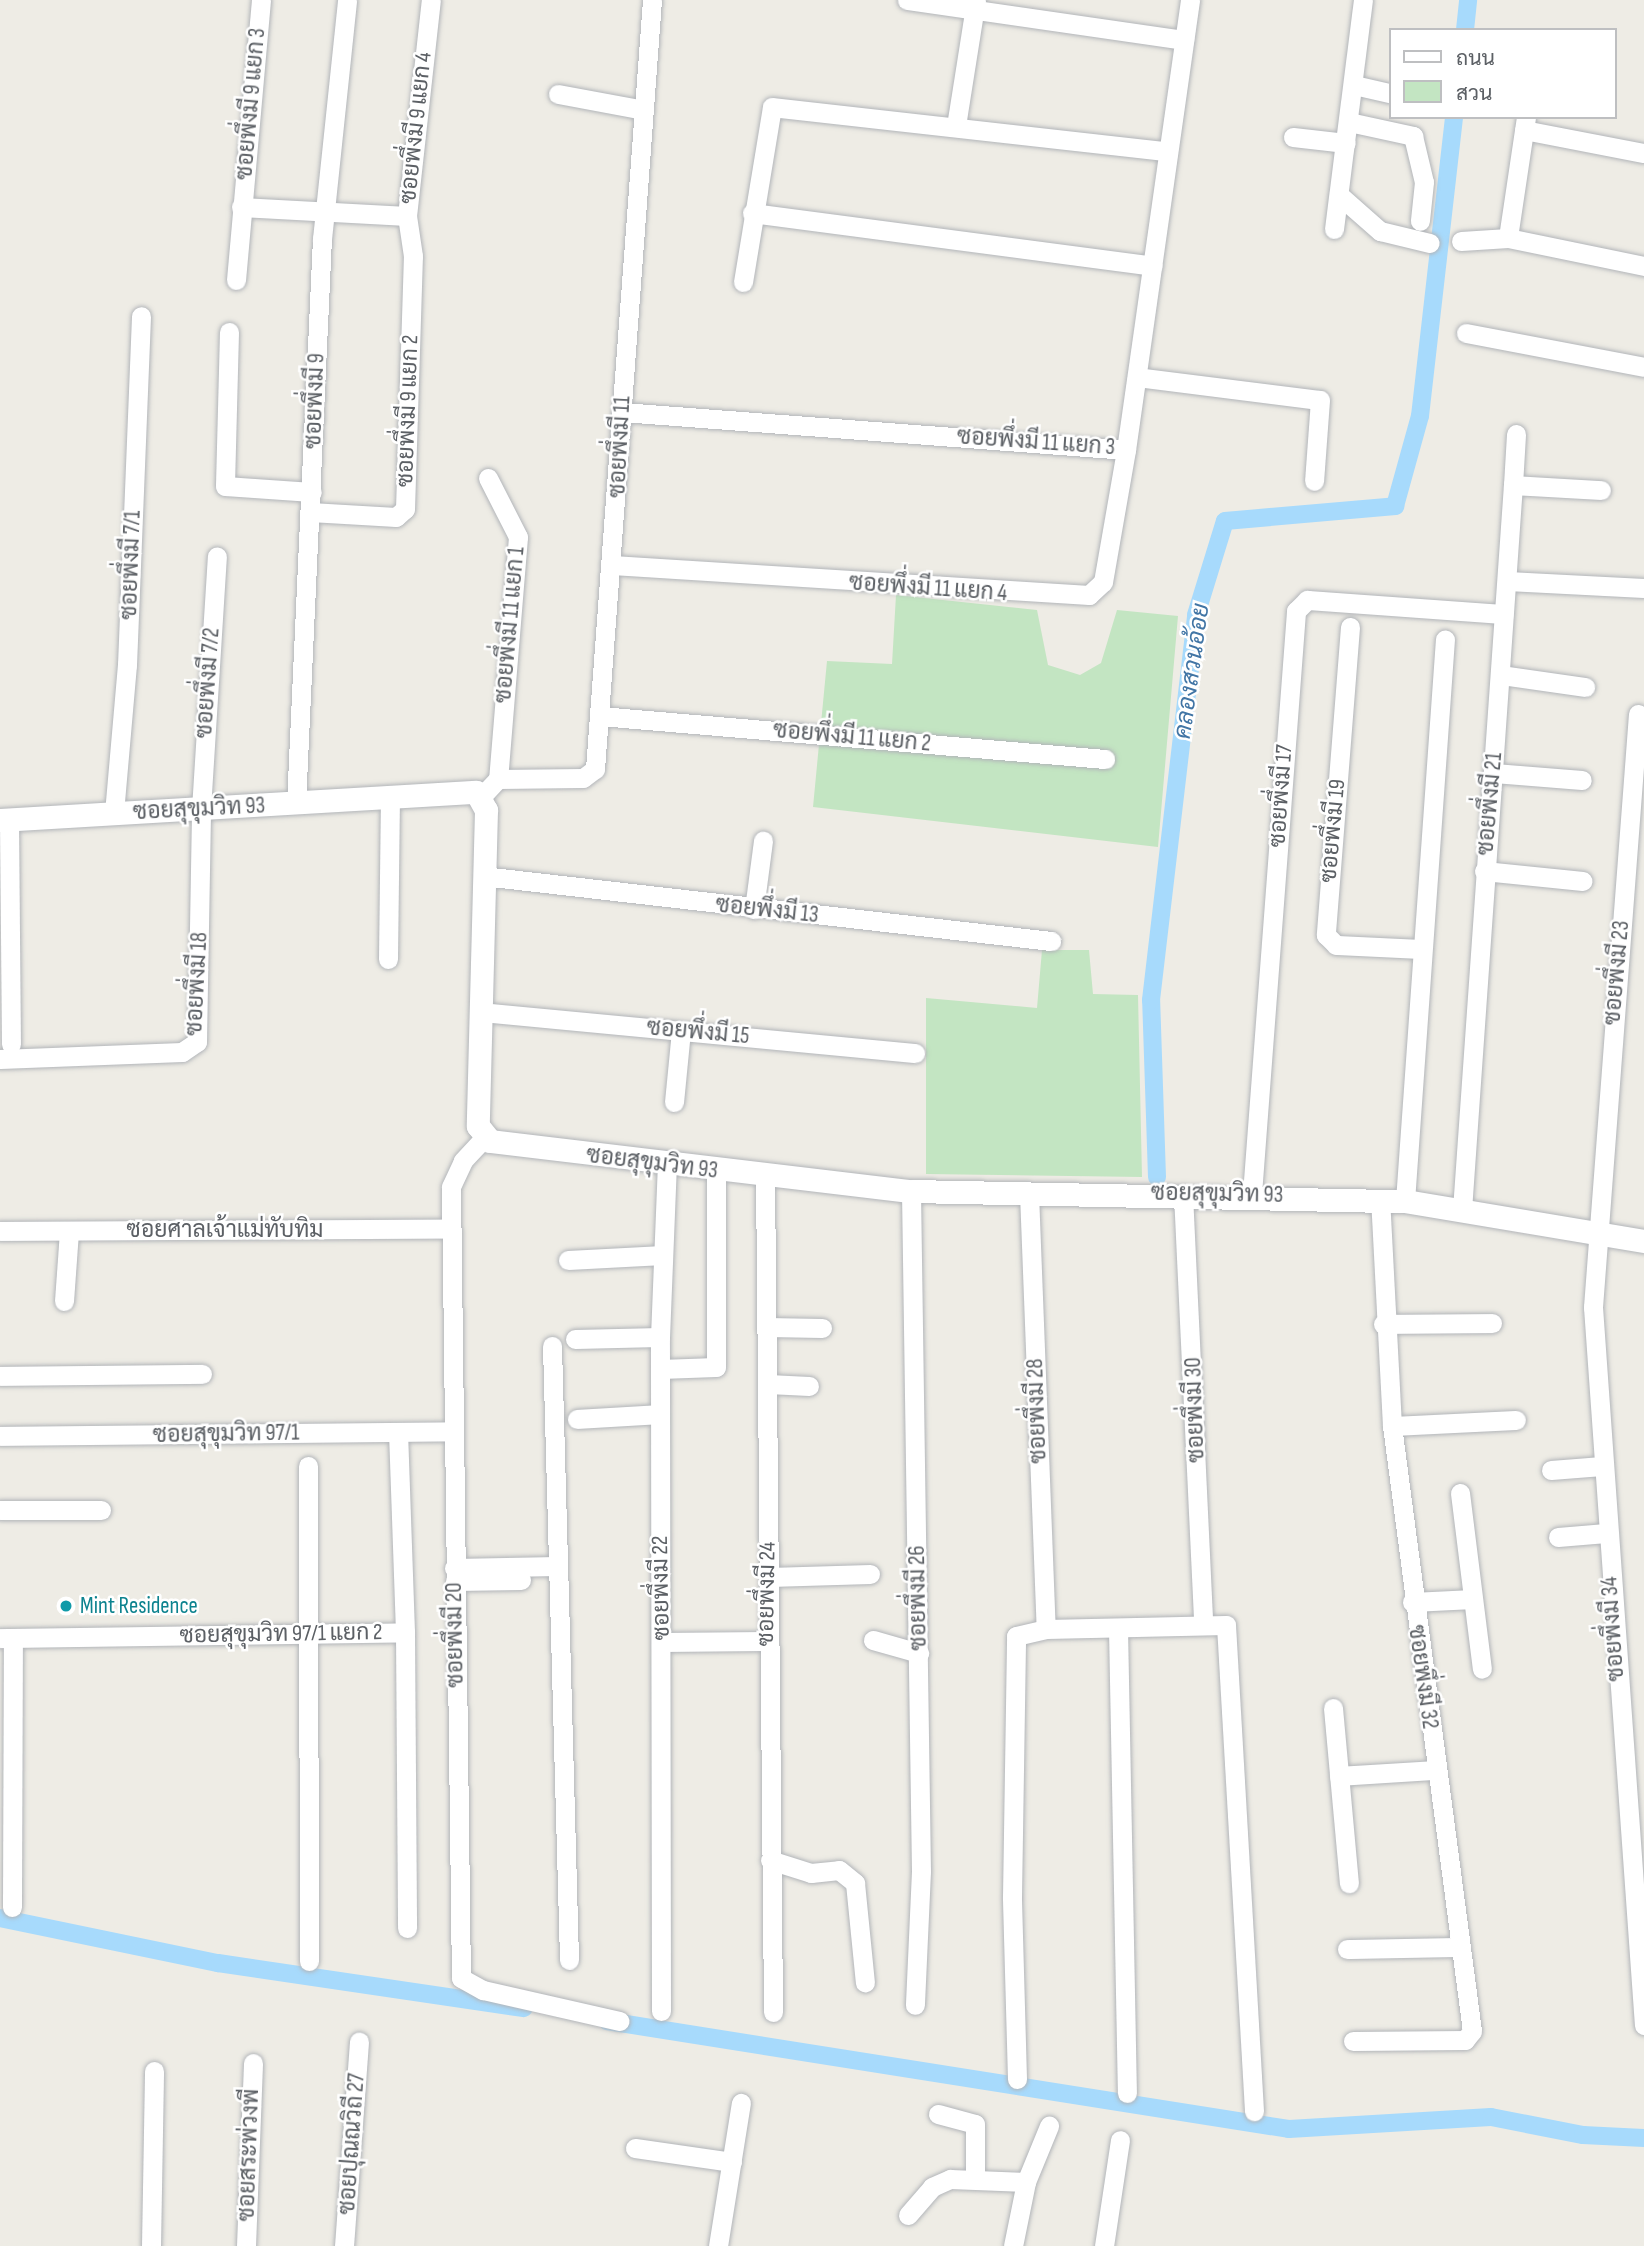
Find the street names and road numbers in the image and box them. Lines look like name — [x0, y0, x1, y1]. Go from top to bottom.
street label: ซอยพึ่งมี 9 แยก 3 — [231, 27, 271, 181]
street label: ซอยพึ่งมี 9 แยก 4 — [394, 51, 438, 205]
street label: ซอยพึ่งมี 9 แยก 2 — [392, 334, 424, 488]
street label: ซอยพึ่งมี 9 — [300, 353, 330, 449]
street label: ซอยพึ่งมี 11 — [604, 395, 636, 499]
street label: ซอยพึ่งมี 11 แยก 3 — [956, 423, 1116, 461]
street label: ซอยพึ่งมี 7/1 — [115, 510, 147, 620]
street label: ซอยพึ่งมี 11 แยก 1 — [489, 546, 531, 704]
street label: ซอยพึ่งมี 11 แยก 4 — [848, 569, 1008, 607]
street label: ซอยพึ่งมี 7/2 — [190, 627, 226, 739]
street label: ซอยพึ่งมี 11 แยก 2 — [772, 716, 932, 758]
street label: ซอยพึ่งมี 17 — [1264, 744, 1298, 848]
street label: ซอยพึ่งมี 21 — [1472, 751, 1508, 857]
street label: ซอยพึ่งมี 19 — [1315, 778, 1351, 884]
street label: ซอยสุขุมวิท 93 — [132, 792, 266, 826]
street label: ซอยพึ่งมี 13 — [714, 891, 820, 929]
street label: ซอยพึ่งมี 23 — [1599, 920, 1635, 1026]
street label: ซอยพึ่งมี 18 — [181, 931, 213, 1037]
street label: ซอยพึ่งมี 15 — [646, 1014, 750, 1050]
street label: ซอยสุขุมวิท 93 — [585, 1141, 719, 1185]
street label: ซอยสุขุมวิท 93 — [1151, 1179, 1283, 1209]
street label: ซอยศาลเจ้าแม่ทับทิม — [127, 1216, 323, 1244]
street label: ซอยพึ่งมี 30 — [1179, 1357, 1211, 1463]
street label: ซอยพึ่งมี 28 — [1021, 1358, 1053, 1464]
street label: ซอยสุขุมวิท 97/1 — [153, 1419, 299, 1449]
street label: ซอยพึ่งมี 22 — [646, 1535, 676, 1641]
street label: ซอยพึ่งมี 24 — [752, 1541, 782, 1647]
street label: ซอยพึ่งมี 26 — [903, 1545, 933, 1651]
street label: ซอยพึ่งมี 34 — [1596, 1576, 1630, 1682]
street label: ซอยพึ่งมี 20 — [440, 1582, 470, 1688]
street label: ซอยสุขุมวิท 97/1 แยก 2 — [179, 1618, 383, 1650]
street label: ซอยพึ่งมี 32 — [1402, 1623, 1444, 1731]
street label: ซอยปุณณวิถี 27 — [333, 2072, 371, 2216]
street label: ซอยสระพ่วงพี — [233, 2088, 265, 2222]

